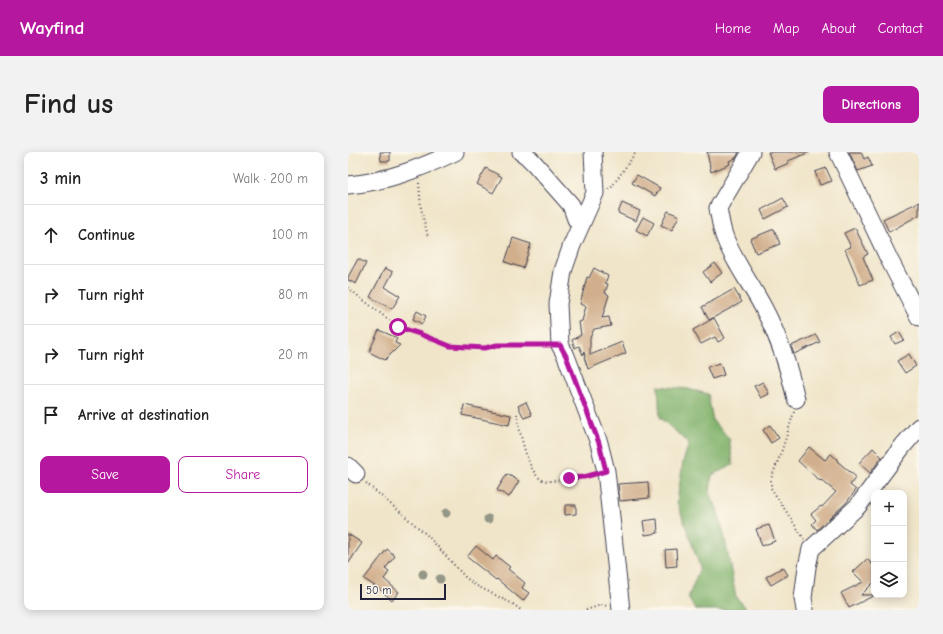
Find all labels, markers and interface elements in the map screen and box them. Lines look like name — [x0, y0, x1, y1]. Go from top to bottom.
text: Wayfind — [20, 17, 84, 39]
text: Home — [715, 20, 751, 37]
text: Map — [773, 20, 799, 37]
text: About — [821, 20, 856, 37]
text: Contact — [878, 20, 923, 37]
button: Directions — [823, 86, 919, 123]
text: Find us — [24, 88, 113, 120]
text: 3 min — [40, 169, 81, 188]
text: Walk · 200 m — [233, 171, 308, 186]
icon: ahead — [40, 224, 62, 246]
text: Continue — [78, 226, 135, 244]
text: 100 m — [272, 227, 308, 242]
icon: right — [40, 284, 62, 306]
text: Turn right — [78, 286, 144, 304]
text: 80 m — [278, 287, 308, 302]
route start — [389, 318, 407, 336]
icon: right — [40, 344, 62, 366]
text: Turn right — [78, 346, 144, 364]
text: 20 m — [278, 347, 308, 362]
icon: arrive — [40, 404, 62, 426]
text: Arrive at destination — [78, 406, 209, 424]
button: Save — [40, 456, 170, 493]
button: Share — [178, 456, 308, 493]
route end — [560, 469, 578, 487]
map controls — [871, 490, 907, 598]
button: + — [871, 490, 907, 526]
button: − — [871, 526, 907, 562]
button: layers — [871, 562, 907, 598]
scale bar — [360, 582, 446, 601]
text: 50 m — [366, 584, 391, 597]

